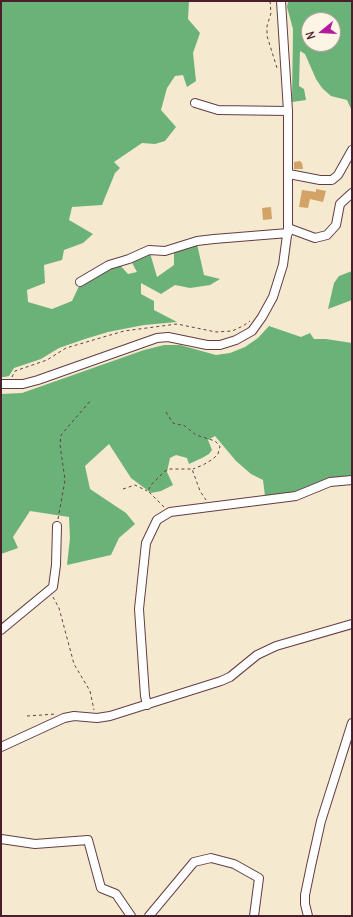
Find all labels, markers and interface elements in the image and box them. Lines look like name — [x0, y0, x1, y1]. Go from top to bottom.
north arrow — [301, 12, 341, 52]
text: N — [303, 30, 318, 41]

